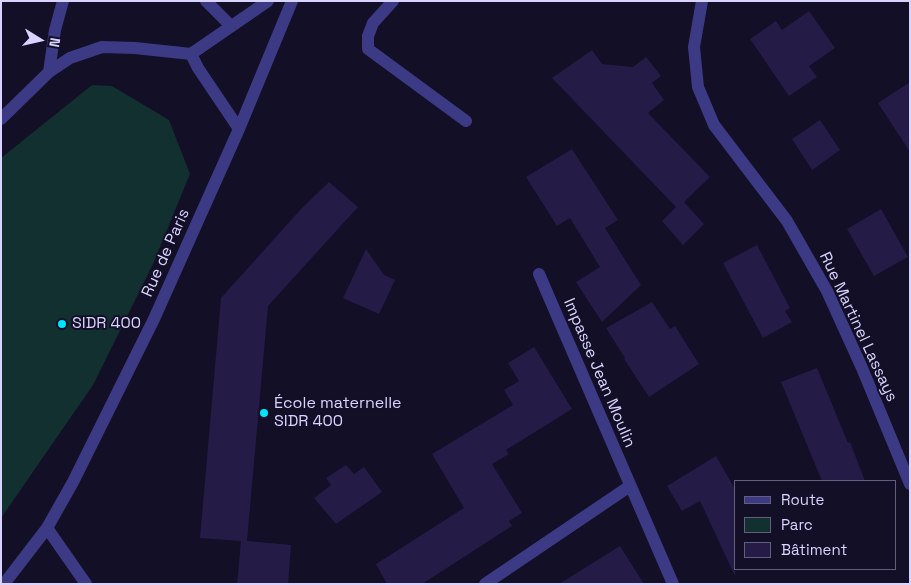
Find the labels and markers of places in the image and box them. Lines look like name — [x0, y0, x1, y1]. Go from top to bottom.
place label: SIDR 400 — [72, 314, 141, 334]
marker: SIDR 400 — [56, 318, 68, 330]
place label: École maternelle SIDR 400 — [274, 394, 402, 432]
marker: École maternelle SIDR 400 — [258, 407, 270, 419]

